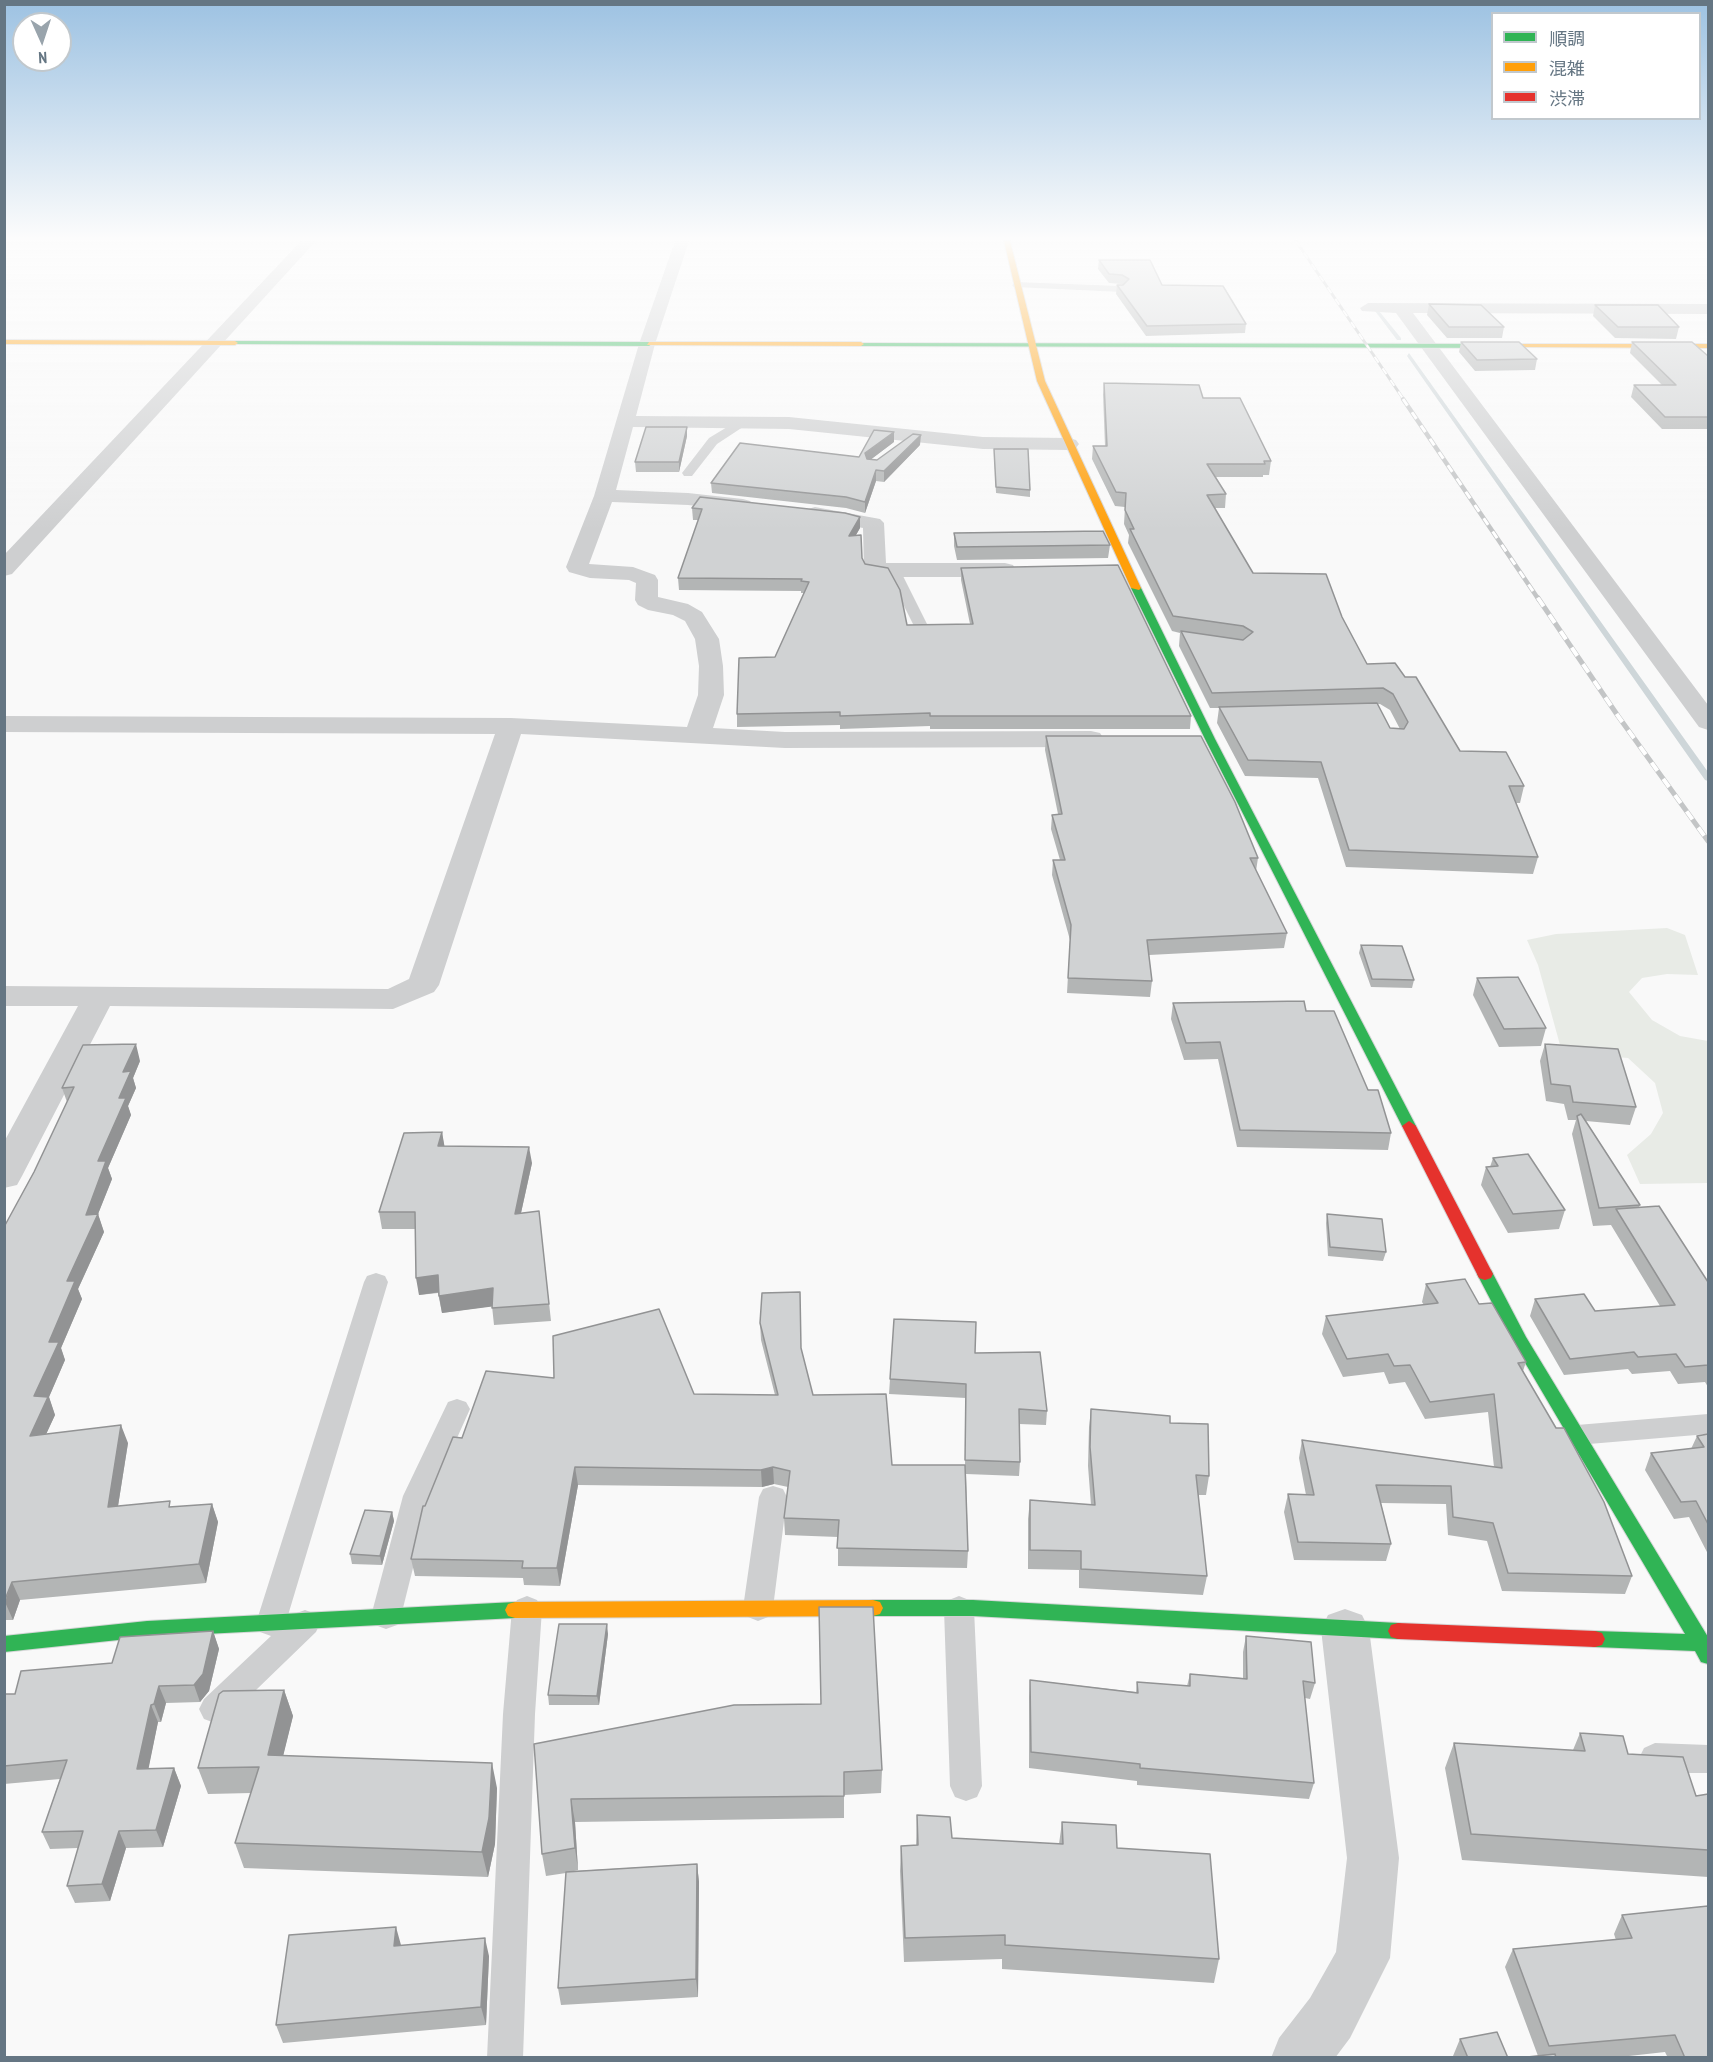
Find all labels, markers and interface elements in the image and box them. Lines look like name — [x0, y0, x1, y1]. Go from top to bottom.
north arrow — [12, 12, 72, 72]
legend — [1491, 12, 1701, 120]
text: 順調 — [1549, 27, 1585, 50]
text: N — [38, 48, 48, 68]
text: 混雑 — [1549, 57, 1585, 80]
text: 渋滞 — [1549, 87, 1585, 110]

